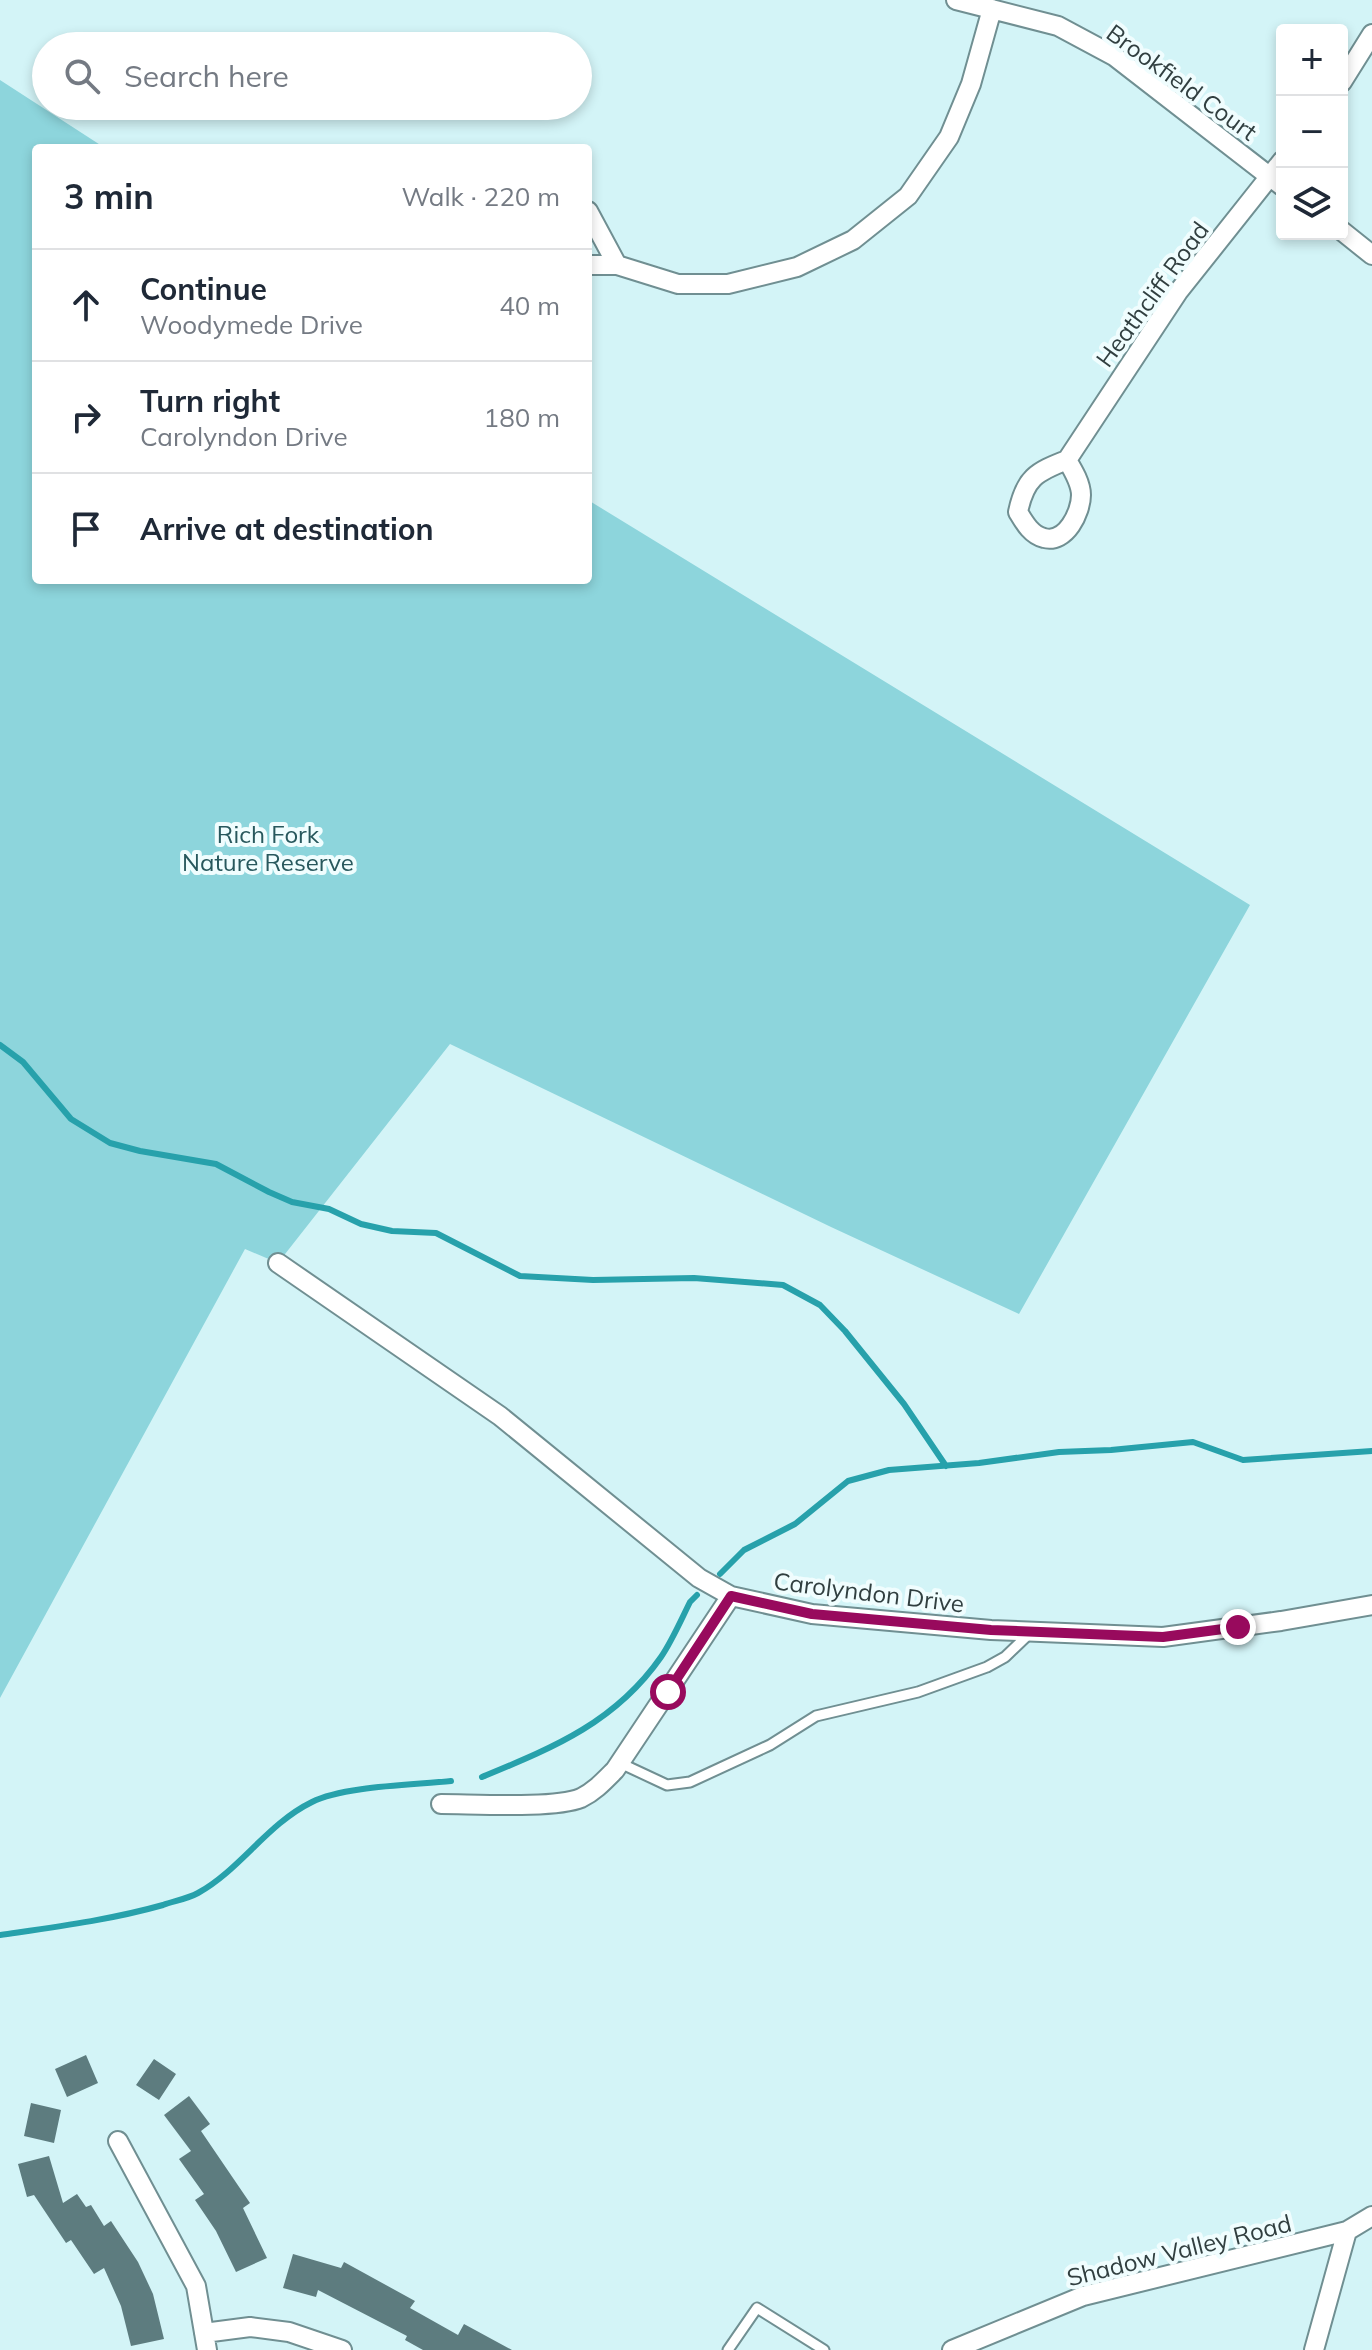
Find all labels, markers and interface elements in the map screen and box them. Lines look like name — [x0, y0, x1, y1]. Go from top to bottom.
street label: Brookfield Court — [1101, 17, 1263, 147]
map controls — [1276, 24, 1348, 240]
button: + — [1276, 24, 1348, 96]
search box — [32, 32, 592, 120]
icon: search — [60, 54, 104, 98]
text: Search here — [124, 57, 289, 95]
button: − — [1276, 96, 1348, 168]
button: layers — [1276, 168, 1348, 240]
text: 3 min — [64, 175, 154, 218]
text: Walk · 220 m — [401, 180, 560, 213]
street label: Heathcliff Road — [1089, 215, 1215, 373]
text: Continue — [140, 270, 267, 308]
icon: ahead — [64, 283, 108, 327]
text: 40 m — [499, 289, 560, 322]
text: Woodymede Drive — [140, 308, 363, 341]
text: Turn right — [140, 382, 280, 420]
icon: right — [64, 395, 108, 439]
text: 180 m — [484, 401, 560, 434]
text: Carolyndon Drive — [140, 420, 348, 453]
icon: arrive — [64, 507, 108, 551]
text: Arrive at destination — [140, 510, 434, 548]
park label: Rich Fork Nature Reserve — [182, 819, 354, 877]
street label: Carolyndon Drive — [772, 1565, 966, 1619]
route end — [1220, 1609, 1256, 1645]
route start — [650, 1674, 686, 1710]
street label: Shadow Valley Road — [1064, 2208, 1294, 2292]

